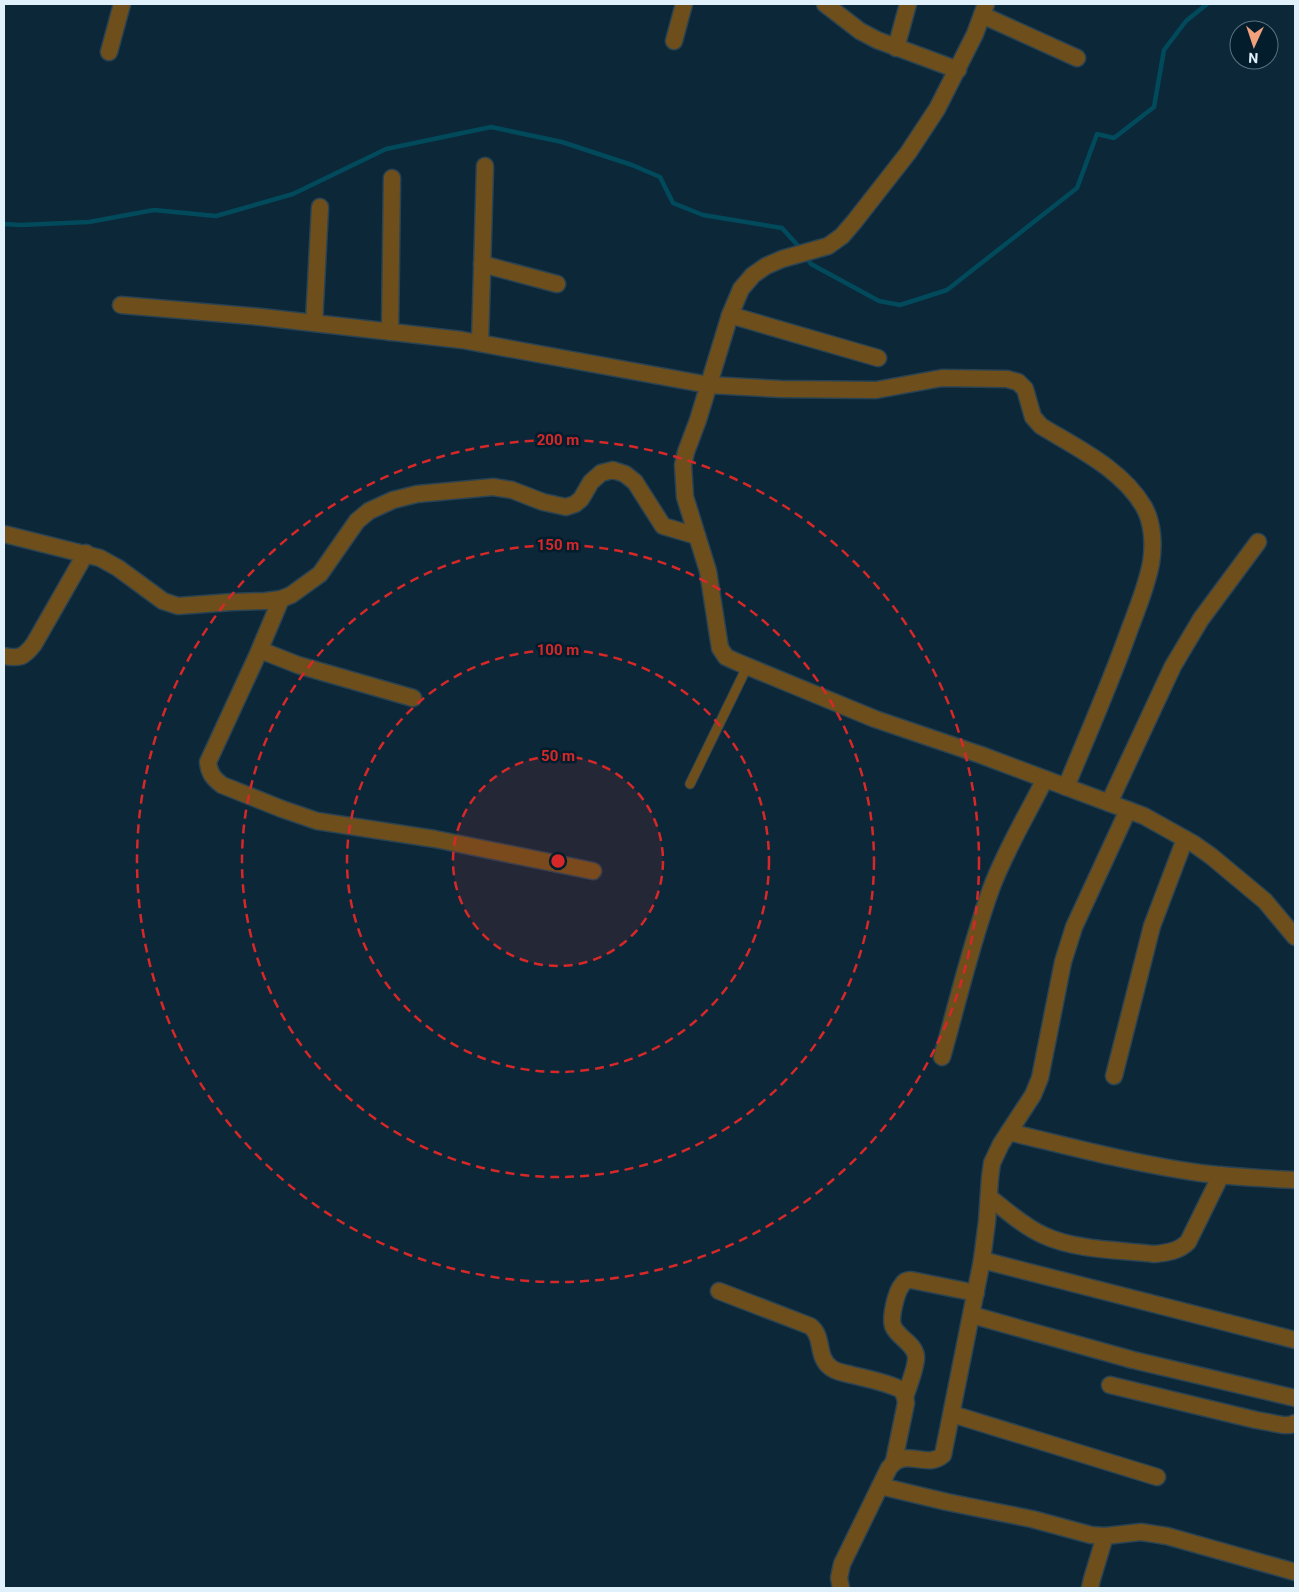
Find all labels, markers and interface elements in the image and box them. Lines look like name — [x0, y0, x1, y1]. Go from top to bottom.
north arrow — [1229, 20, 1279, 70]
text: N — [1248, 50, 1259, 66]
text: 200 m — [537, 431, 579, 449]
text: 150 m — [537, 536, 579, 554]
text: 100 m — [537, 641, 579, 659]
text: 50 m — [541, 747, 575, 765]
centre of rings — [549, 852, 567, 870]

